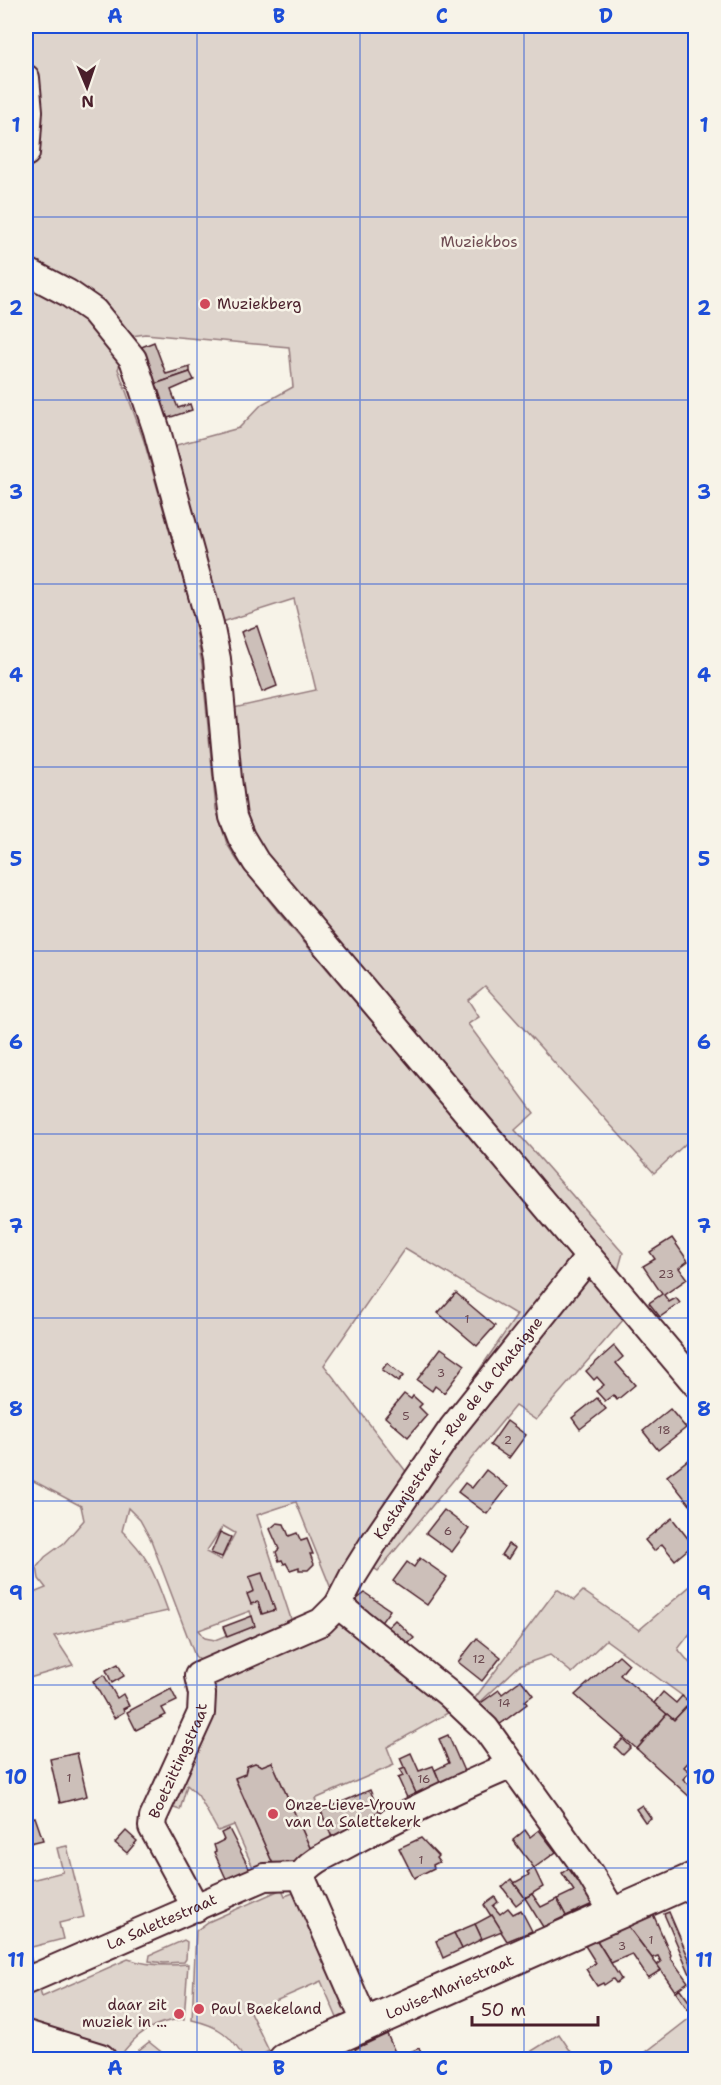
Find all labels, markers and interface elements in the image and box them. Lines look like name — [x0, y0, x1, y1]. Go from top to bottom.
text: A — [107, 3, 123, 29]
text: B — [273, 3, 285, 29]
text: C — [436, 3, 448, 29]
text: D — [599, 3, 613, 29]
north arrow — [57, 57, 117, 117]
text: N — [81, 91, 94, 112]
text: 1 — [11, 112, 21, 138]
text: 1 — [699, 112, 709, 138]
park label: Muziekbos — [440, 232, 518, 252]
place label: Muziekberg — [217, 294, 302, 314]
text: 2 — [9, 295, 23, 321]
text: 2 — [697, 295, 711, 321]
marker: Muziekberg — [198, 297, 212, 311]
text: 3 — [9, 479, 23, 505]
text: 3 — [697, 479, 711, 505]
text: 4 — [9, 662, 23, 688]
text: 4 — [697, 662, 711, 688]
text: 5 — [10, 846, 22, 872]
text: 5 — [698, 846, 710, 872]
text: 6 — [9, 1029, 23, 1055]
text: 6 — [697, 1029, 711, 1055]
text: 7 — [9, 1213, 23, 1239]
text: 7 — [697, 1213, 711, 1239]
house number: 23 — [658, 1266, 674, 1282]
house number: 1 — [464, 1311, 470, 1327]
street label: Kastanjestraat - Rue de la Chataigne — [369, 1312, 547, 1543]
house number: 3 — [437, 1365, 445, 1381]
text: 8 — [9, 1396, 23, 1422]
text: 8 — [697, 1396, 711, 1422]
house number: 5 — [402, 1408, 410, 1424]
house number: 18 — [657, 1422, 671, 1438]
house number: 2 — [504, 1432, 512, 1448]
house number: 6 — [444, 1523, 452, 1539]
text: 9 — [9, 1580, 23, 1606]
text: 9 — [697, 1580, 711, 1606]
house number: 12 — [473, 1651, 485, 1667]
house number: 14 — [498, 1695, 510, 1711]
street label: Boetzittingstraat — [144, 1703, 212, 1822]
text: 10 — [5, 1764, 27, 1790]
text: 10 — [693, 1764, 715, 1790]
house number: 1 — [66, 1770, 72, 1786]
house number: 16 — [417, 1771, 431, 1787]
place label: Onze-Lieve-Vrouw van La Salettekerk — [285, 1795, 421, 1832]
marker: Onze-Lieve-Vrouw van La Salettekerk — [266, 1807, 280, 1821]
house number: 1 — [418, 1852, 424, 1868]
street label: La Salettestraat — [104, 1889, 220, 1955]
house number: 1 — [648, 1932, 654, 1948]
house number: 3 — [618, 1938, 626, 1954]
text: 11 — [7, 1947, 25, 1973]
text: 11 — [695, 1947, 713, 1973]
street label: Louise-Mariestraat — [382, 1950, 517, 2024]
scale bar — [472, 1989, 598, 2027]
place label: daar zit muziek in ... — [82, 1995, 167, 2032]
text: 50 m — [481, 1998, 526, 2022]
place label: Paul Baekeland — [211, 1999, 322, 2019]
marker: Paul Baekeland — [192, 2002, 206, 2016]
marker: daar zit muziek in ... — [172, 2007, 186, 2021]
text: A — [107, 2055, 123, 2081]
text: B — [273, 2055, 285, 2081]
text: C — [436, 2055, 448, 2081]
text: D — [599, 2055, 613, 2081]

